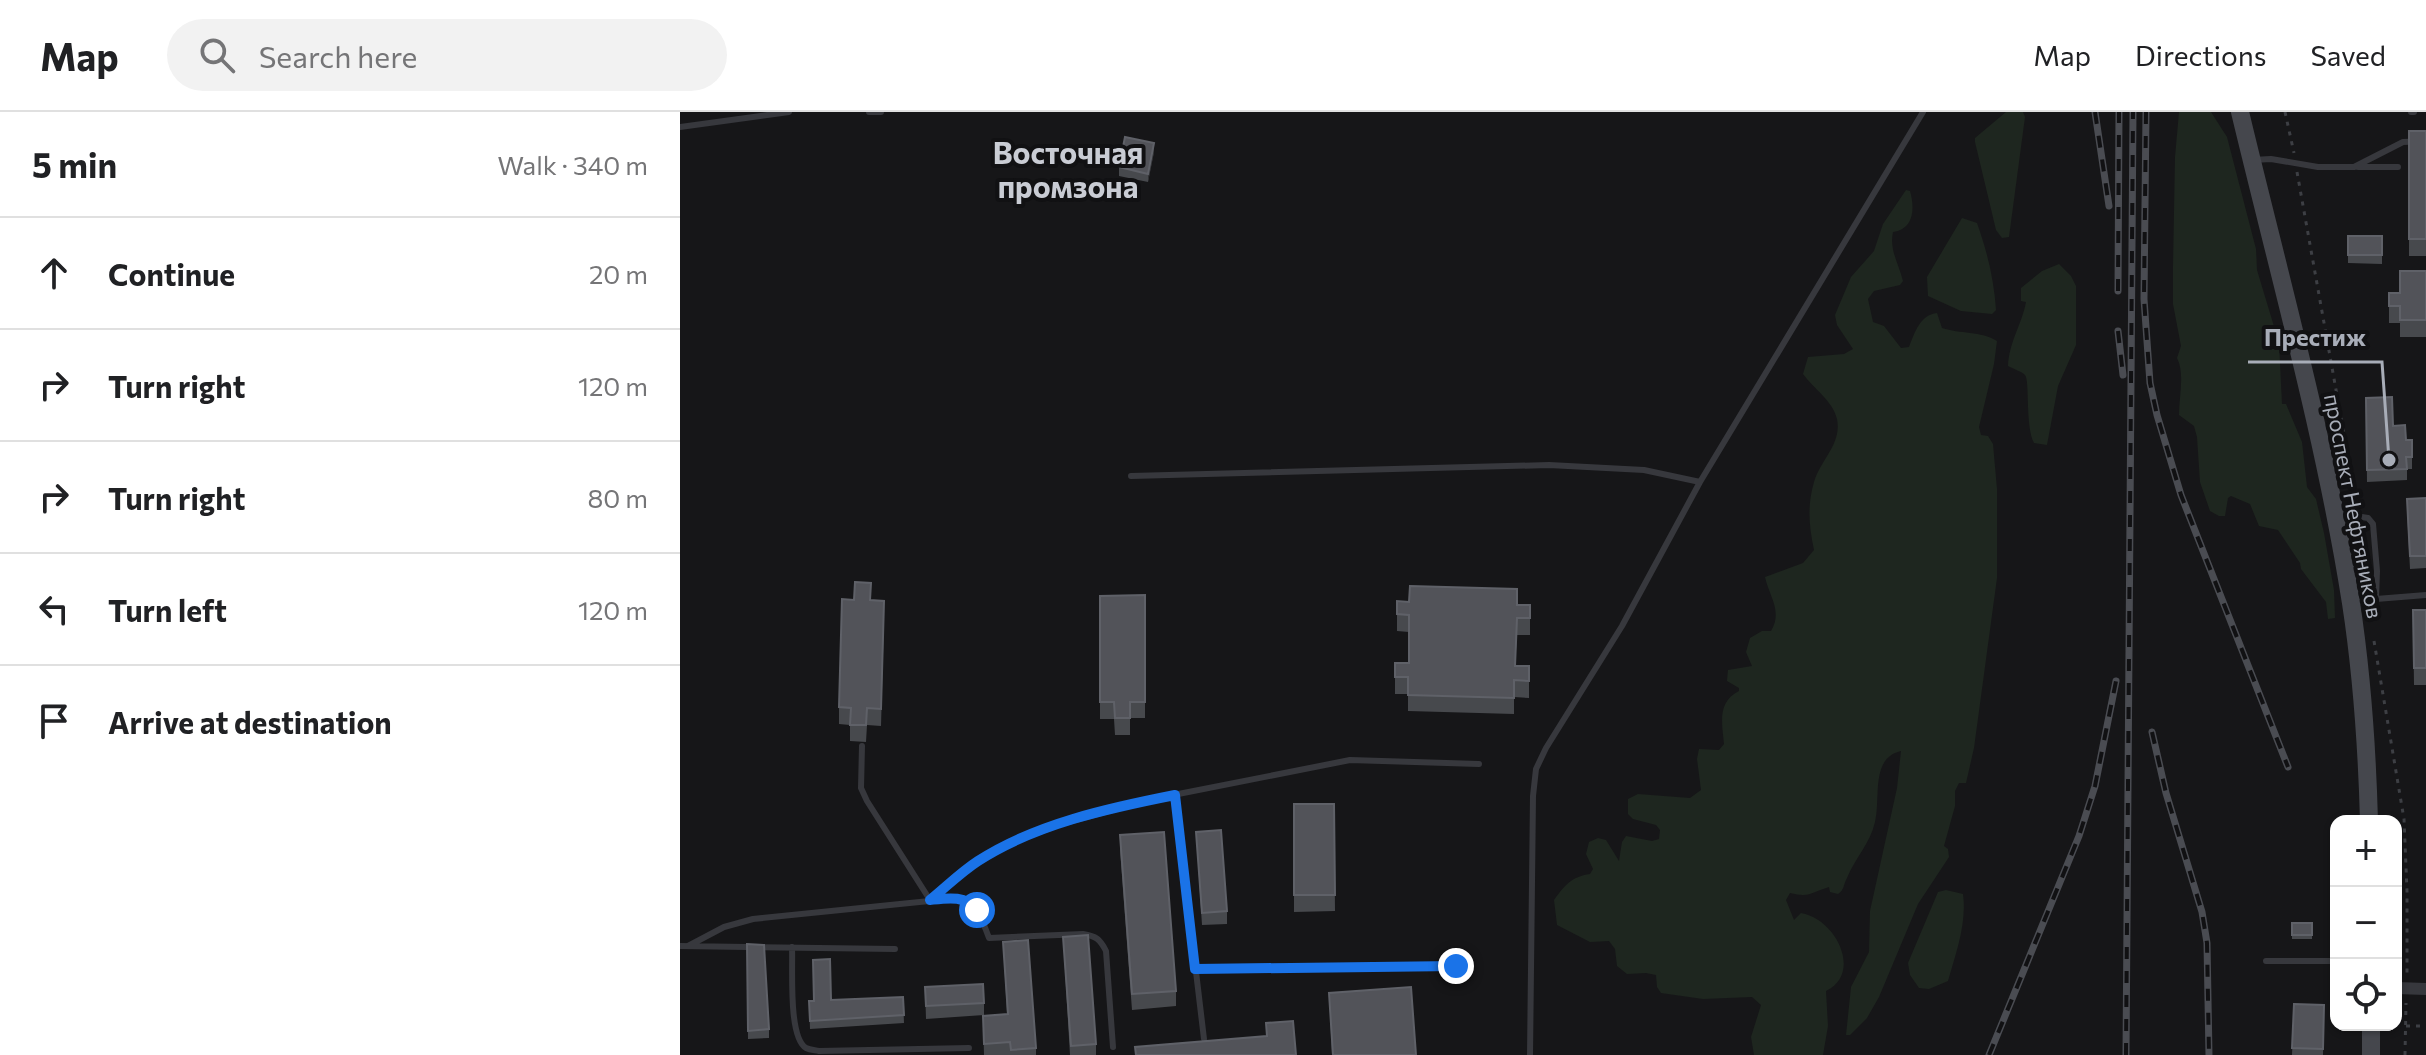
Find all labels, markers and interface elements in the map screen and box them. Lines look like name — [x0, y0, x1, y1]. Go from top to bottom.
search box — [167, 19, 727, 91]
text: Map — [40, 32, 119, 79]
icon: search — [195, 33, 239, 77]
text: Search here — [259, 37, 417, 74]
text: Map — [2033, 38, 2091, 72]
text: Directions — [2135, 38, 2266, 72]
text: Saved — [2310, 38, 2386, 72]
district label: Восточная промзона — [993, 133, 1143, 204]
text: 5 min — [32, 143, 117, 185]
text: Walk · 340 m — [497, 149, 648, 180]
icon: ahead — [32, 251, 76, 295]
text: Continue — [108, 255, 235, 292]
text: 20 m — [589, 258, 648, 289]
callout: Престиж — [2248, 314, 2382, 362]
text: Престиж — [2264, 322, 2367, 351]
icon: right — [32, 363, 76, 407]
text: Turn right — [108, 367, 245, 404]
text: 120 m — [578, 370, 648, 401]
street label: проспект Нефтяников — [2319, 391, 2389, 621]
icon: right — [32, 475, 76, 519]
text: Turn right — [108, 479, 245, 516]
text: 80 m — [588, 482, 648, 513]
icon: left — [32, 587, 76, 631]
text: Turn left — [108, 591, 227, 628]
text: 120 m — [578, 594, 648, 625]
icon: arrive — [32, 699, 76, 743]
text: Arrive at destination — [108, 703, 392, 740]
map controls — [2330, 815, 2402, 1031]
button: + — [2330, 815, 2402, 887]
button: − — [2330, 887, 2402, 959]
route start — [959, 892, 995, 928]
route end — [1438, 948, 1474, 984]
button: locate — [2330, 959, 2402, 1031]

